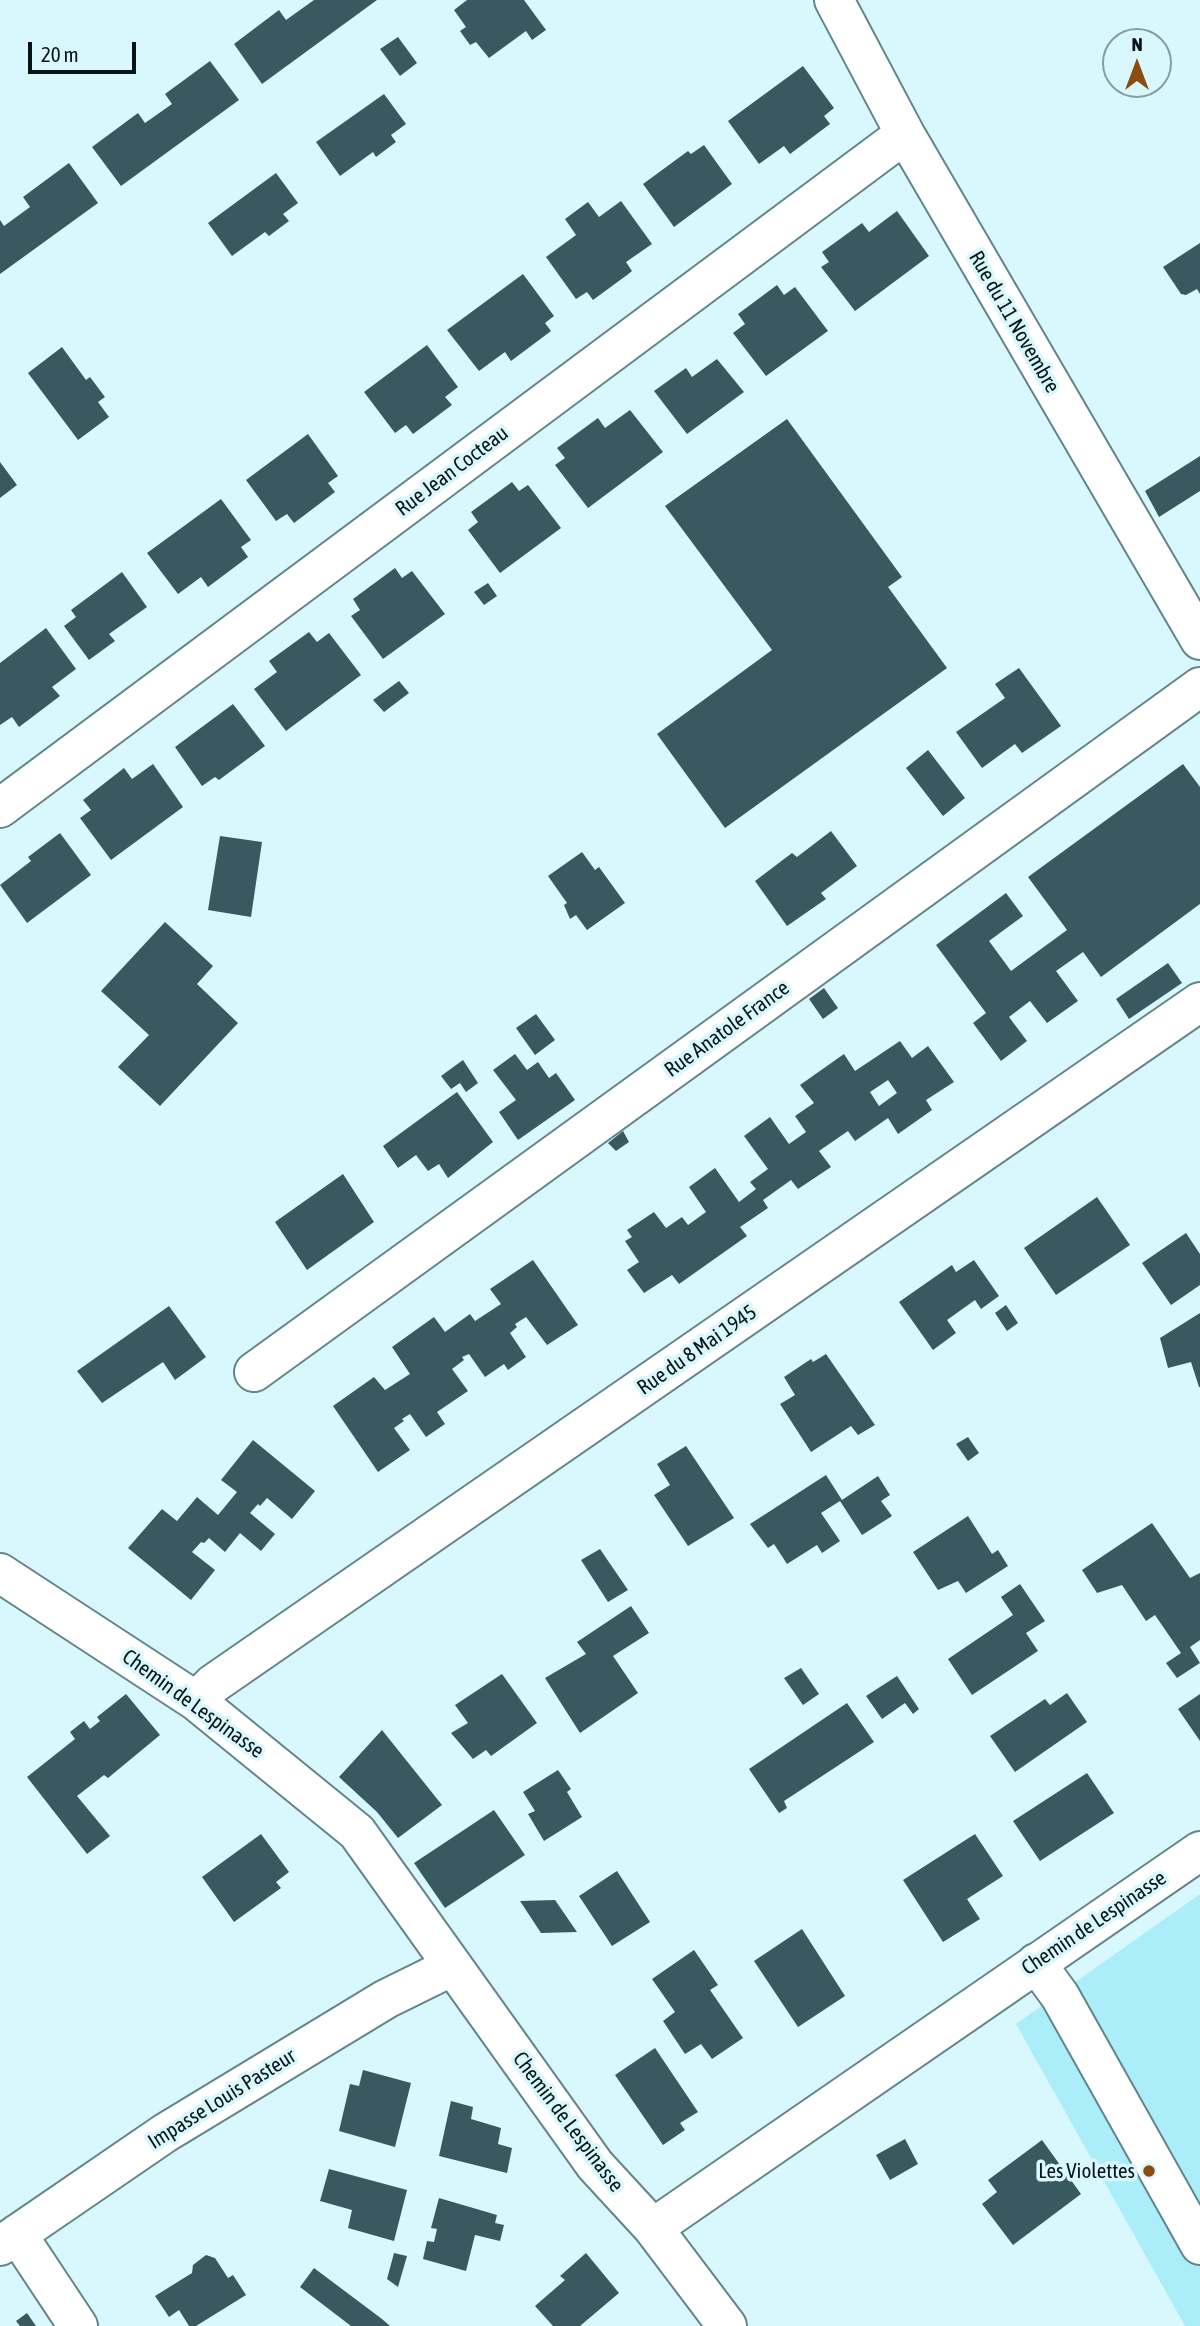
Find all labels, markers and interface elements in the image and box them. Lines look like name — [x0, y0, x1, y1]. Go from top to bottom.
scale bar — [32, 28, 140, 72]
north arrow — [1102, 28, 1172, 98]
text: N — [1131, 33, 1143, 55]
text: 20 m — [41, 42, 79, 66]
street label: Rue du 11 Novembre — [963, 247, 1065, 397]
street label: Rue Jean Cocteau — [391, 420, 513, 522]
street label: Rue Anatole France — [660, 975, 794, 1083]
street label: Rue du 8 Mai 1945 — [633, 1300, 761, 1400]
street label: Chemin de Lespinasse — [117, 1644, 269, 1764]
street label: Chemin de Lespinasse — [1017, 1865, 1171, 1981]
street label: Impasse Louis Pasteur — [143, 2043, 301, 2155]
street label: Chemin de Lespinasse — [507, 2047, 629, 2197]
place label: Les Violettes — [1038, 2158, 1135, 2184]
marker: Les Violettes — [1141, 2163, 1157, 2179]

